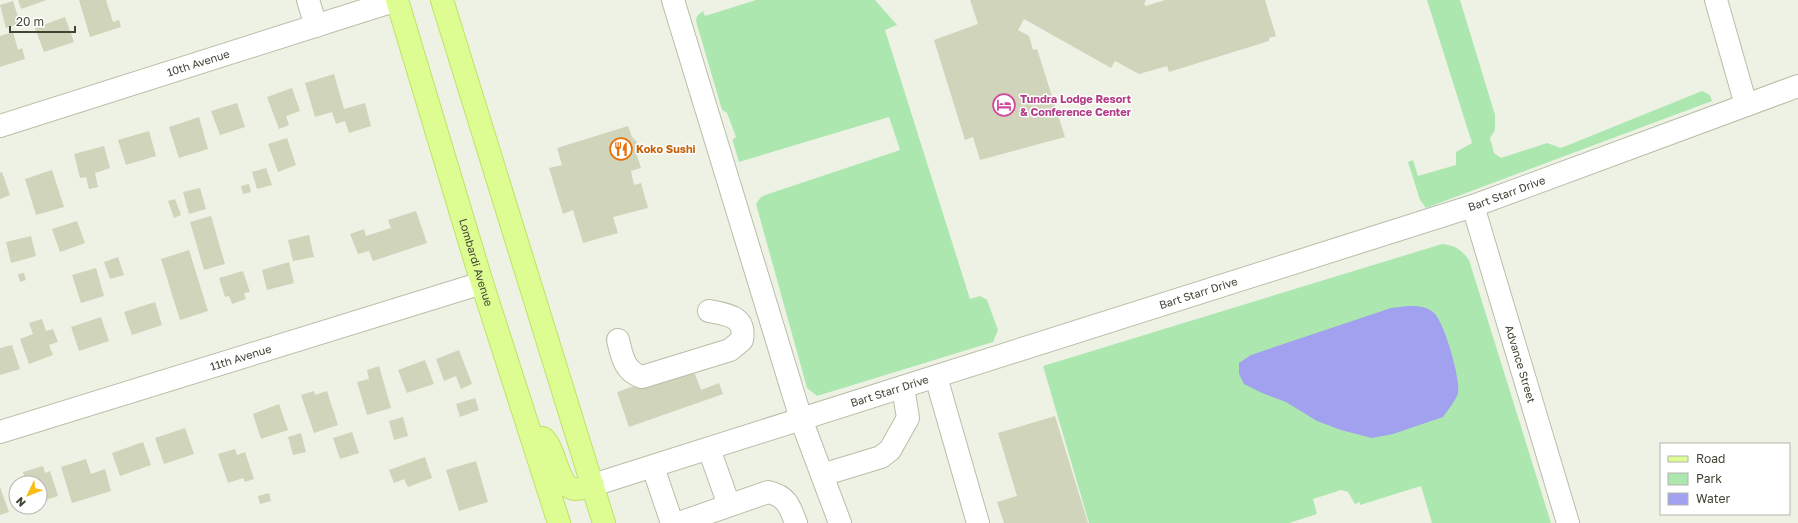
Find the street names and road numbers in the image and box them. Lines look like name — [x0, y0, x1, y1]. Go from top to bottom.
street label: 10th Avenue — [165, 47, 231, 79]
street label: Bart Starr Drive — [1466, 173, 1547, 213]
street label: Lombardi Avenue — [457, 217, 496, 308]
street label: Bart Starr Drive — [1157, 274, 1239, 311]
street label: Advance Street — [1503, 323, 1539, 404]
street label: 11th Avenue — [208, 342, 273, 373]
street label: Bart Starr Drive — [849, 372, 930, 409]

